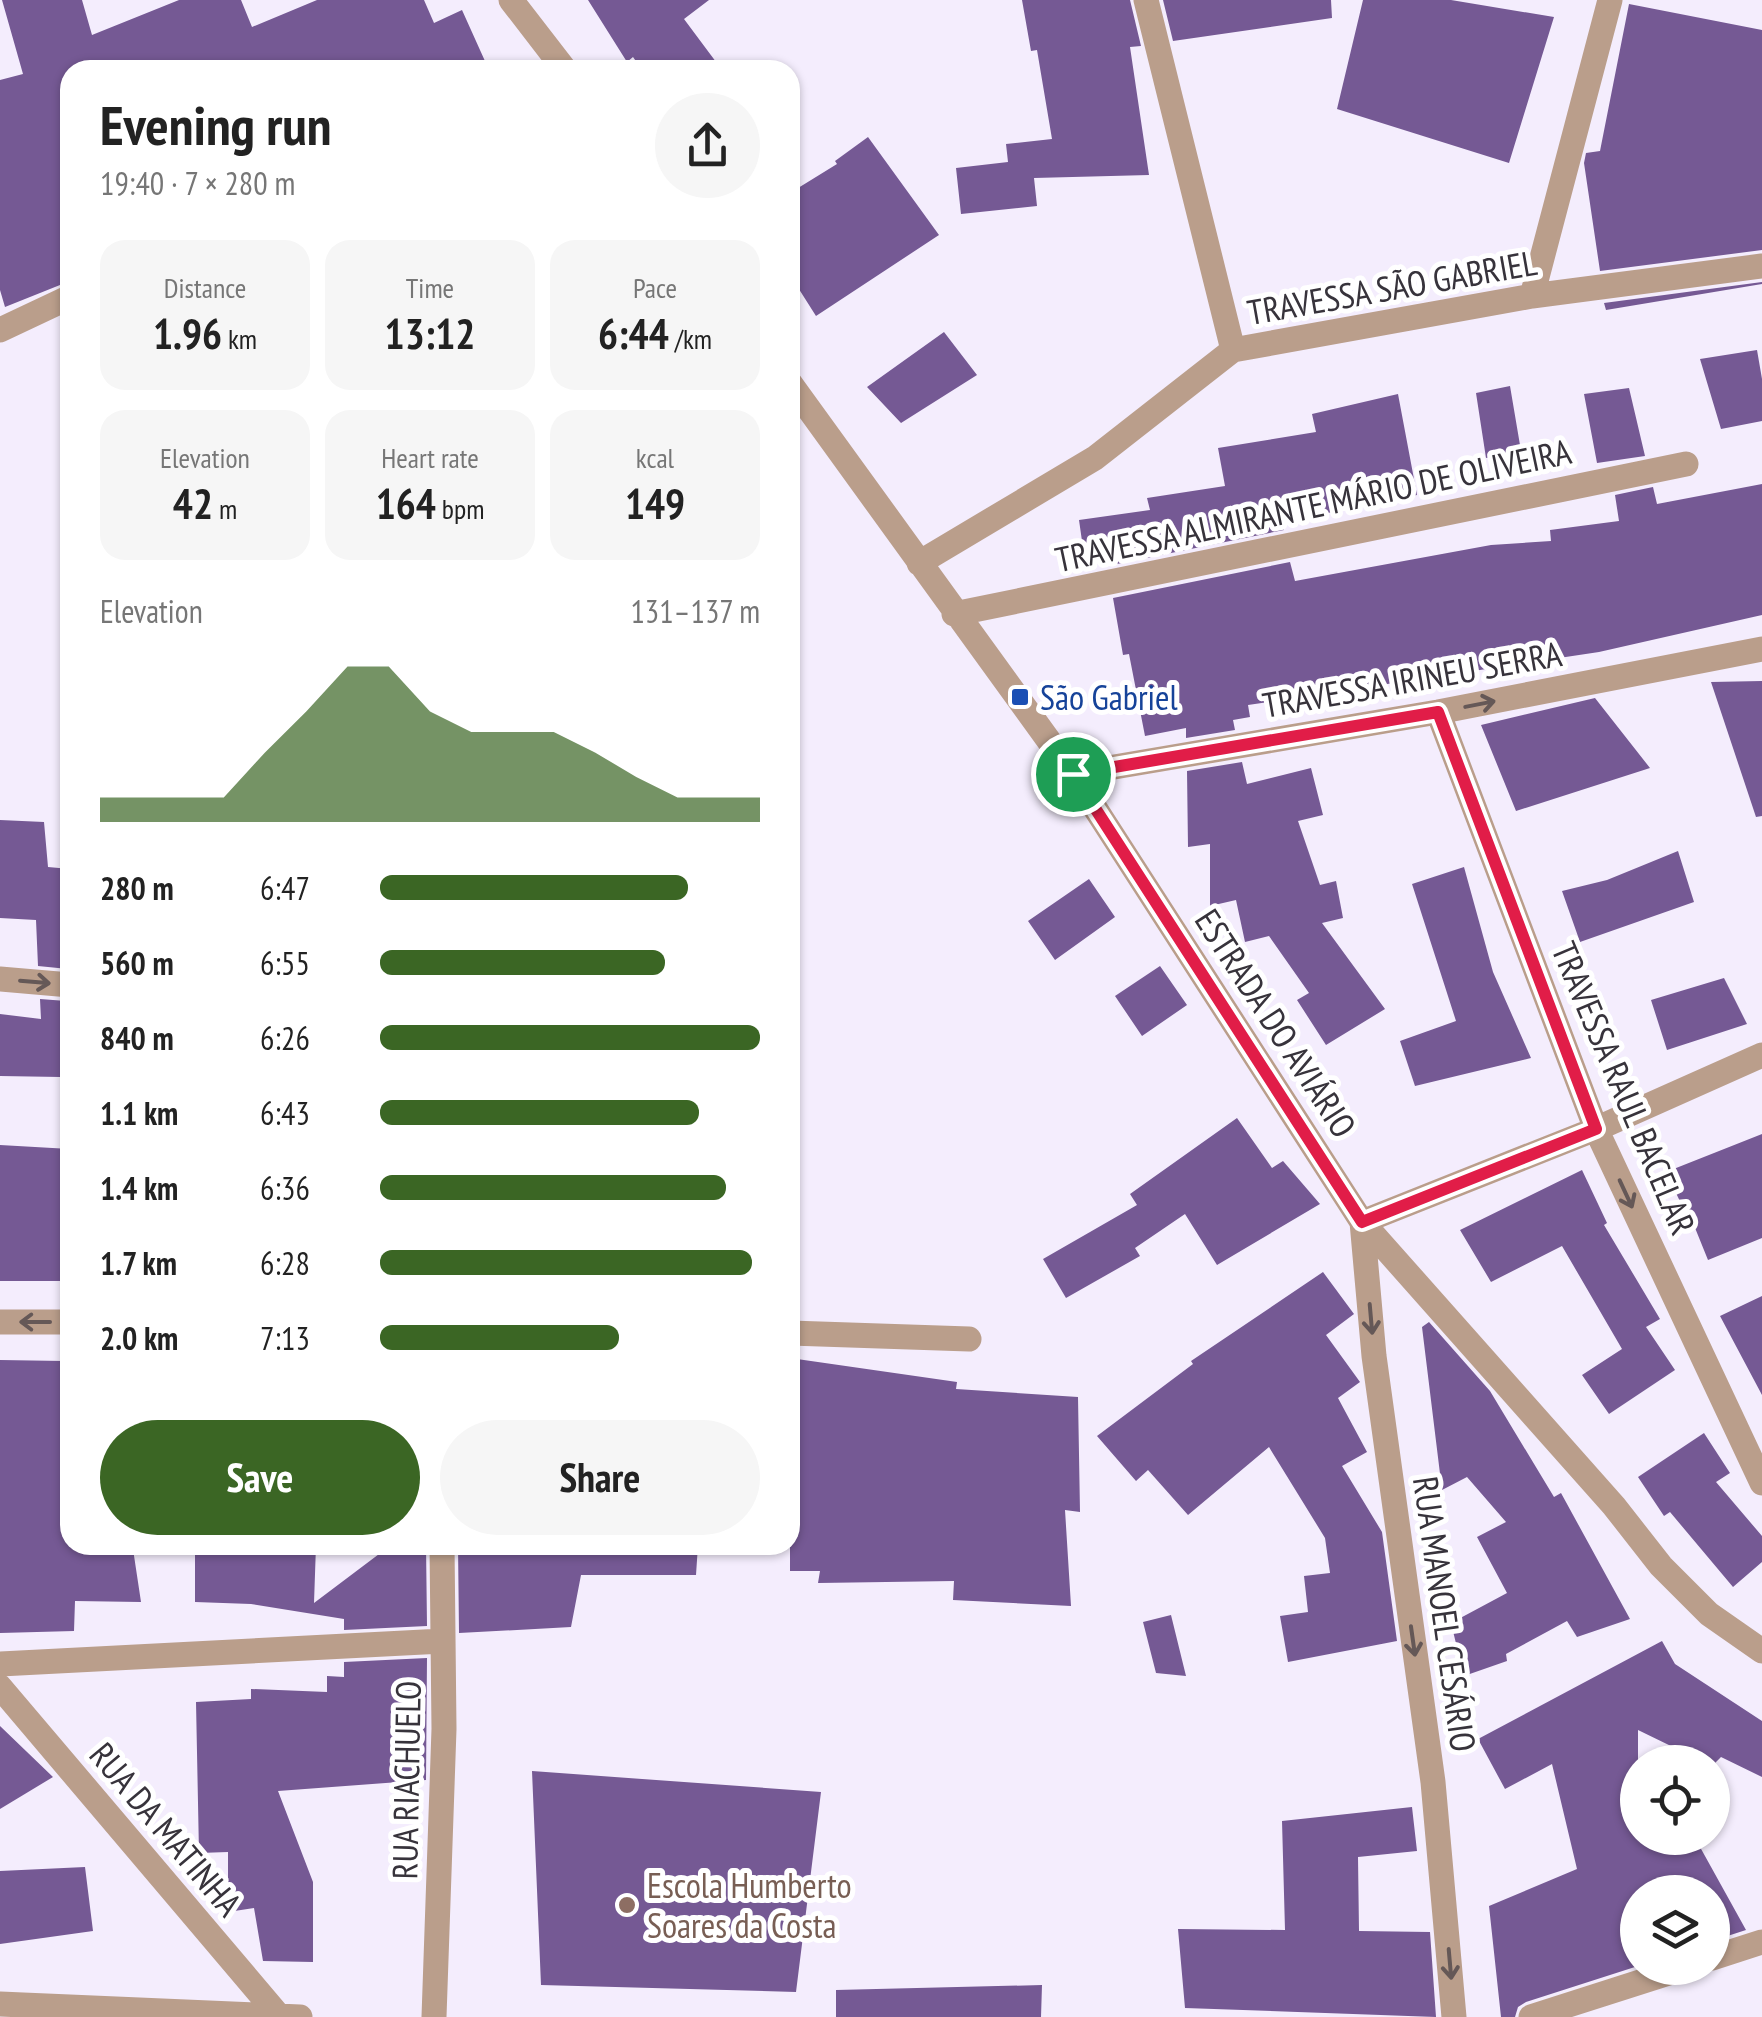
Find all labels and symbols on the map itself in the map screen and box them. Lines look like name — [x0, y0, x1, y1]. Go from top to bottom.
street label: TRAVESSA SÃO GABRIEL — [1244, 239, 1541, 335]
street label: TRAVESSA ALMIRANTE MÁRIO DE OLIVEIRA — [1051, 428, 1575, 582]
street label: TRAVESSA IRINEU SERRA — [1259, 630, 1566, 728]
place label: São Gabriel — [1040, 674, 1178, 720]
marker: São Gabriel — [1009, 686, 1031, 708]
one-way arrow — [1463, 694, 1496, 713]
pin — [1031, 732, 1116, 817]
street label: ESTRADA DO AVIÁRIO — [1185, 900, 1367, 1146]
street label: TRAVESSA RAUL BACELAR — [1542, 935, 1706, 1241]
one-way arrow — [18, 973, 51, 992]
one-way arrow — [1618, 1178, 1637, 1208]
one-way arrow — [1361, 1302, 1380, 1335]
one-way arrow — [19, 1312, 52, 1332]
street label: RUA MANOEL CESÁRIO — [1403, 1474, 1487, 1754]
one-way arrow — [1405, 1625, 1423, 1657]
street label: RUA RIACHUELO — [381, 1680, 431, 1880]
street label: RUA DA MATINHA — [80, 1733, 252, 1926]
place label: Escola Humberto Soares da Costa — [647, 1862, 852, 1948]
marker: Escola Humberto Soares da Costa — [616, 1894, 638, 1916]
one-way arrow — [1440, 1948, 1459, 1980]

